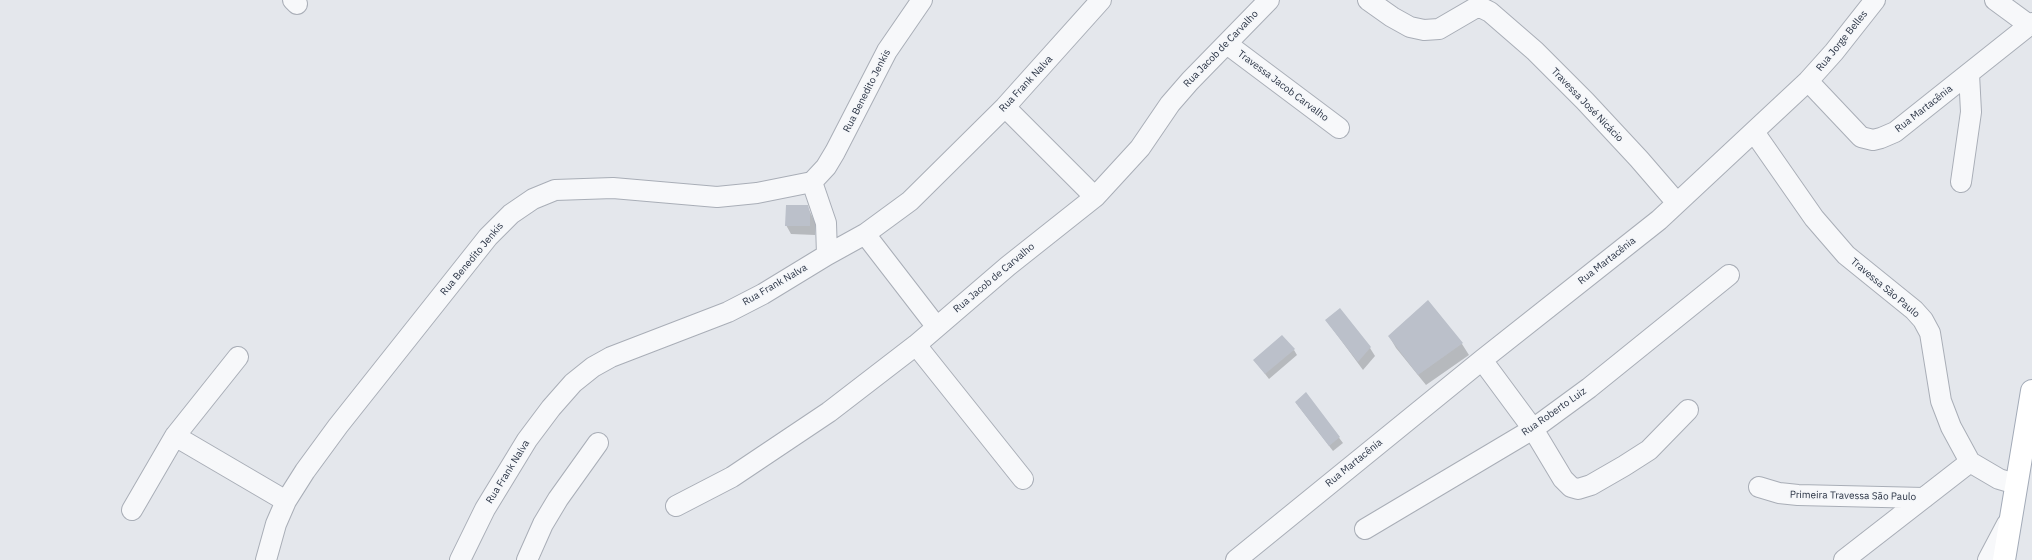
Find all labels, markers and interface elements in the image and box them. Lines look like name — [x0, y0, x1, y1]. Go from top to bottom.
street label: Rua Jacob de Carvalho — [1181, 8, 1261, 90]
street label: Rua Jorge Belles — [1814, 8, 1870, 74]
street label: Rua Benedito Jenkis — [841, 47, 893, 135]
street label: Travessa Jacob Carvalho — [1235, 48, 1331, 124]
street label: Rua Frank Nalva — [997, 53, 1055, 115]
street label: Travessa José Nicácio — [1549, 65, 1625, 145]
street label: Rua Martacênia — [1893, 83, 1955, 135]
street label: Rua Benedito Jenkis — [438, 220, 506, 298]
street label: Rua Martacênia — [1576, 235, 1638, 287]
street label: Rua Jacob de Carvalho — [951, 241, 1037, 315]
street label: Travessa São Paulo — [1848, 256, 1922, 320]
street label: Rua Frank Nalva — [741, 262, 809, 308]
street label: Rua Roberto Luiz — [1520, 385, 1588, 439]
street label: Rua Martacênia — [1323, 436, 1385, 490]
street label: Rua Frank Nalva — [484, 438, 532, 506]
street label: Primeira Travessa São Paulo — [1790, 489, 1916, 503]

